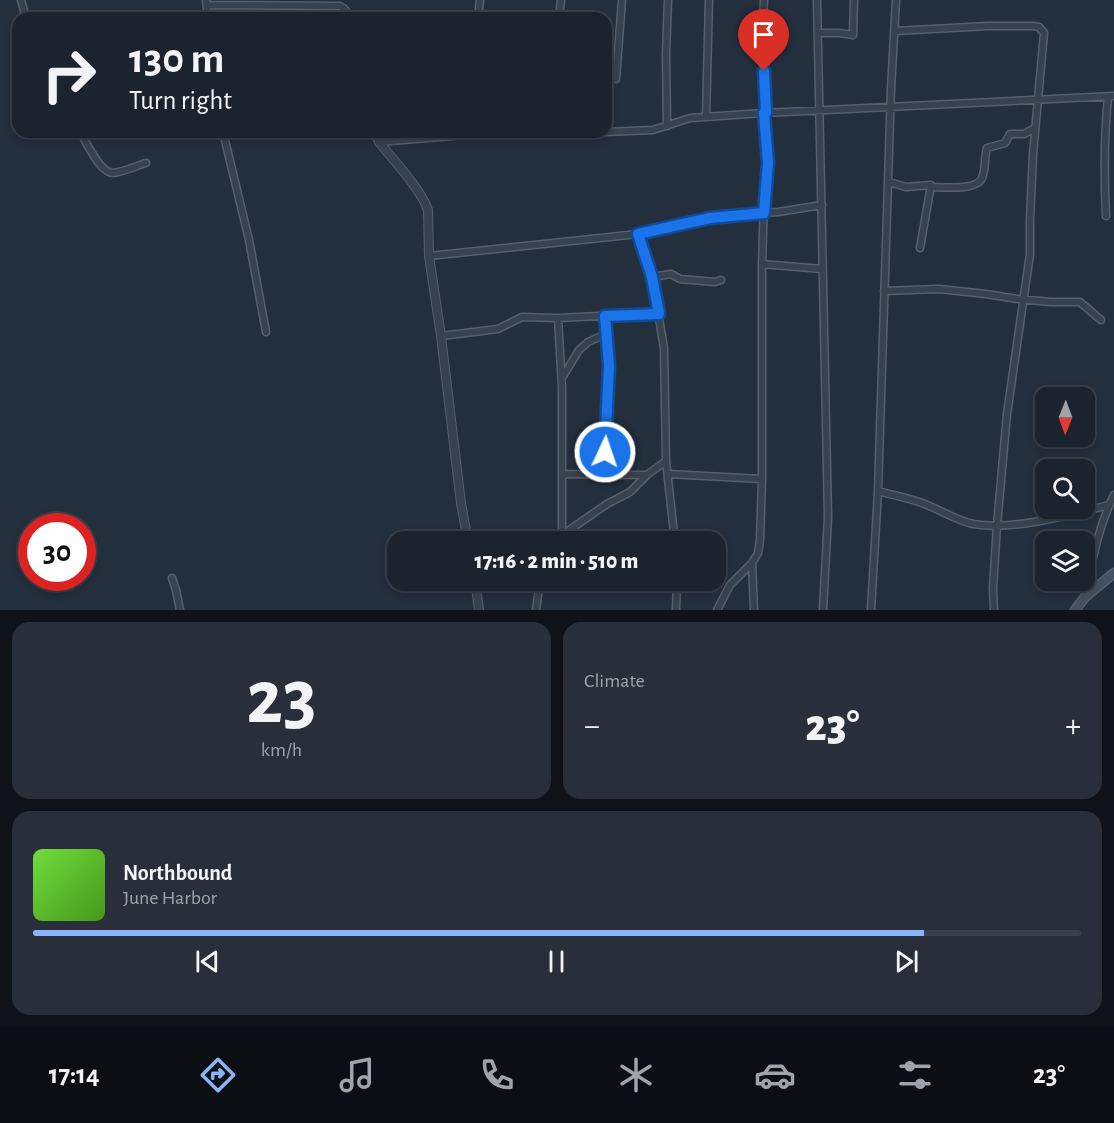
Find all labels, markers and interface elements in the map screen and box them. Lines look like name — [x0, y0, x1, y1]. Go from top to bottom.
pin — [738, 9, 789, 71]
icon: arrive — [747, 18, 780, 51]
icon: right — [30, 36, 108, 114]
text: 130 m — [129, 38, 224, 80]
text: Turn right — [129, 87, 232, 114]
north arrow — [1035, 387, 1095, 447]
map controls — [1035, 387, 1095, 591]
position arrow — [573, 420, 637, 484]
button: search — [1035, 459, 1095, 519]
speed limit sign: 30 — [18, 513, 96, 591]
button: layers — [1035, 531, 1095, 591]
text: 17:16 · 2 min · 510 m — [475, 550, 638, 572]
text: 23 — [246, 660, 317, 738]
text: Climate — [584, 671, 645, 691]
text: 23° — [805, 704, 860, 749]
text: − — [584, 710, 600, 743]
text: + — [1065, 710, 1081, 743]
text: km/h — [261, 740, 302, 760]
text: Northbound — [123, 862, 232, 884]
text: June Harbor — [123, 888, 217, 908]
icon: previous — [191, 945, 224, 978]
icon: pause — [540, 945, 573, 978]
icon: next — [890, 945, 923, 978]
icon: directions — [197, 1054, 239, 1096]
icon: music — [336, 1054, 378, 1096]
icon: phone — [476, 1054, 518, 1096]
icon: climate — [615, 1054, 657, 1096]
icon: car — [754, 1054, 796, 1096]
icon: filters — [894, 1054, 936, 1096]
text: 17:14 — [49, 1061, 100, 1088]
text: 23° — [1033, 1061, 1065, 1088]

